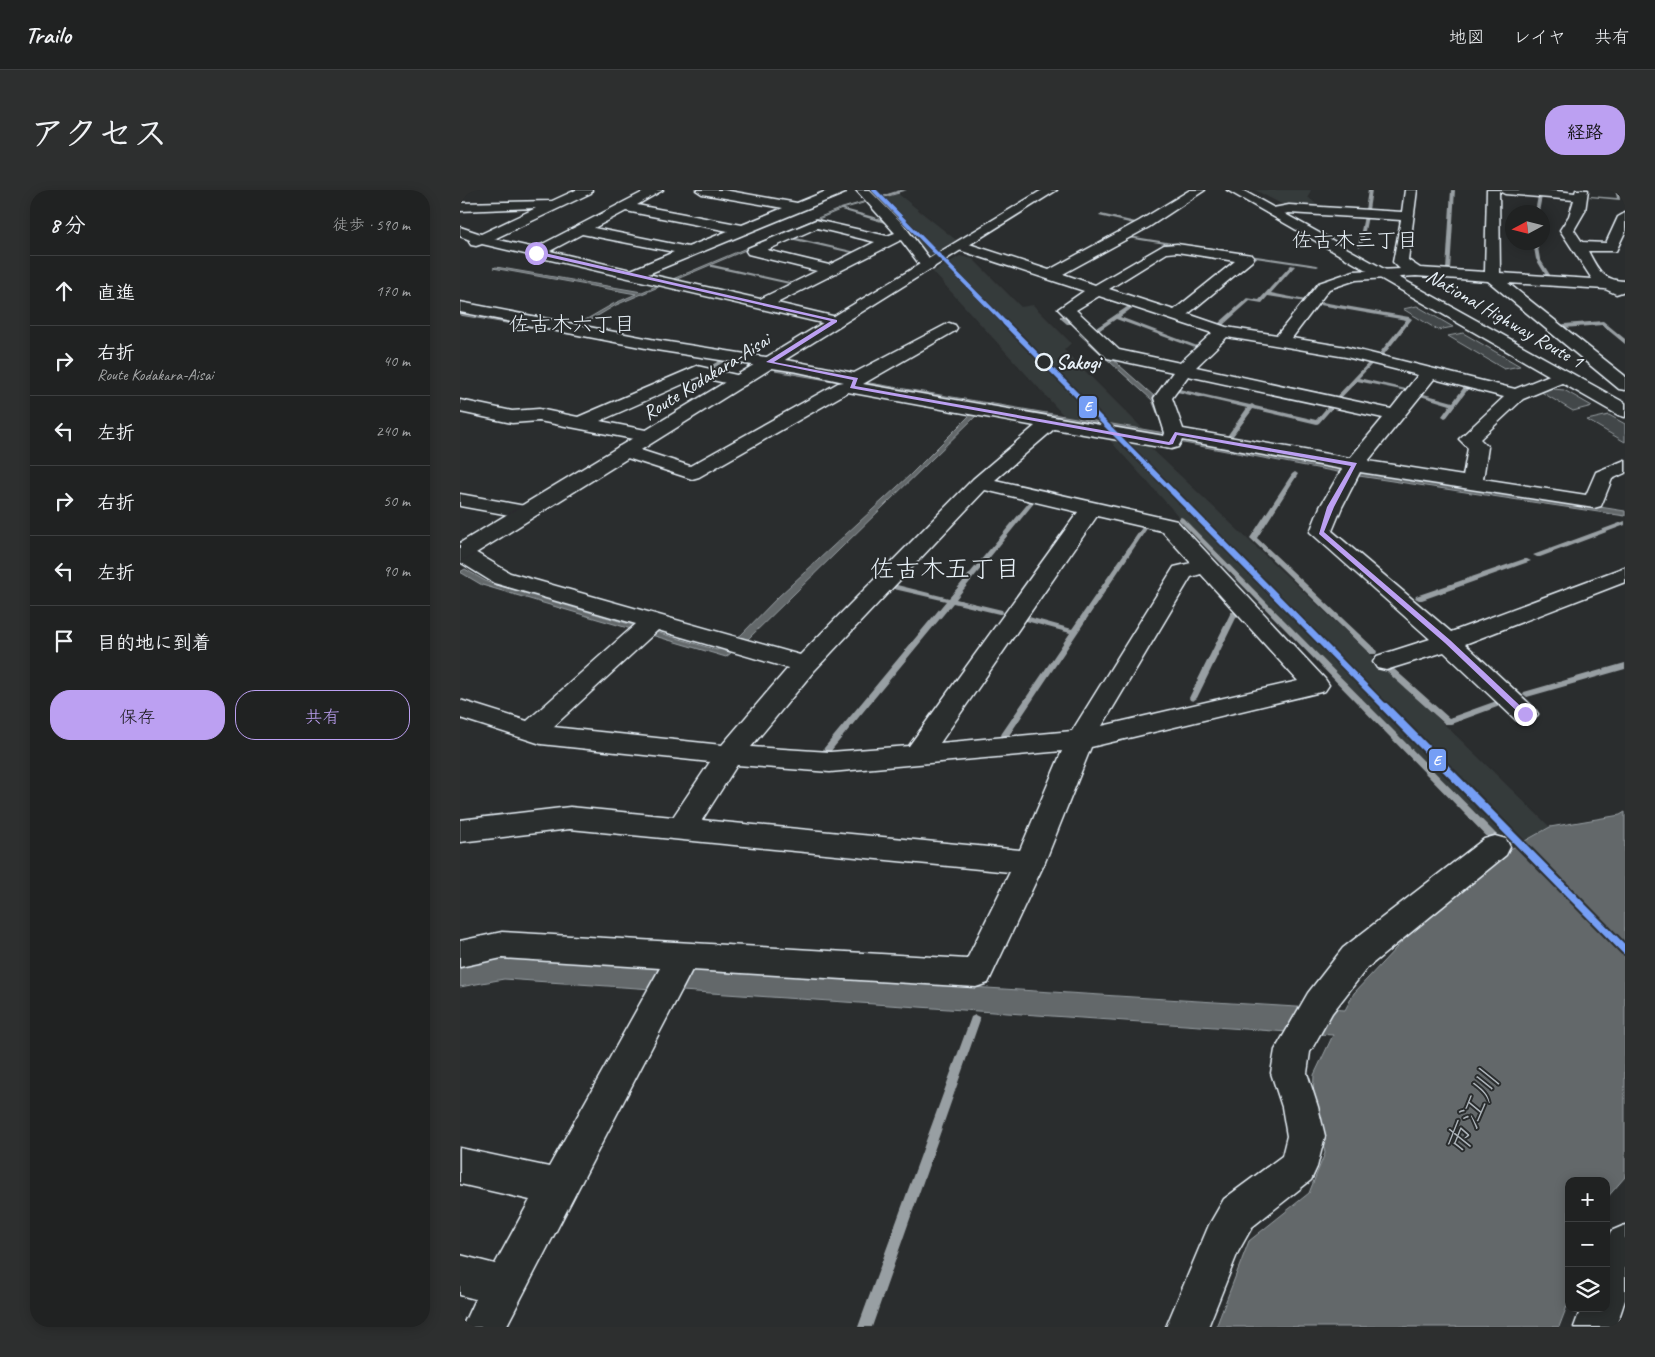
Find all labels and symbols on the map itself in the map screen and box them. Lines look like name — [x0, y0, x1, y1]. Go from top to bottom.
north arrow — [1505, 205, 1550, 250]
district label: 佐古木三丁目 — [1292, 227, 1418, 253]
route start — [525, 242, 548, 265]
street label: National Highway Route 1 — [1422, 263, 1589, 374]
district label: 佐古木六丁目 — [509, 311, 635, 337]
street label: Route Kodakara-Aisai — [638, 326, 776, 426]
place label: Sakogi — [1056, 350, 1104, 375]
marker: Sakogi — [1035, 353, 1053, 371]
line badge: E — [1078, 395, 1098, 419]
text: E — [1084, 398, 1094, 415]
district label: 佐古木五丁目 — [870, 553, 1020, 585]
route end — [1514, 703, 1537, 726]
line badge: E — [1428, 748, 1447, 772]
text: E — [1433, 752, 1443, 769]
water label: 市江川 — [1436, 1064, 1508, 1162]

